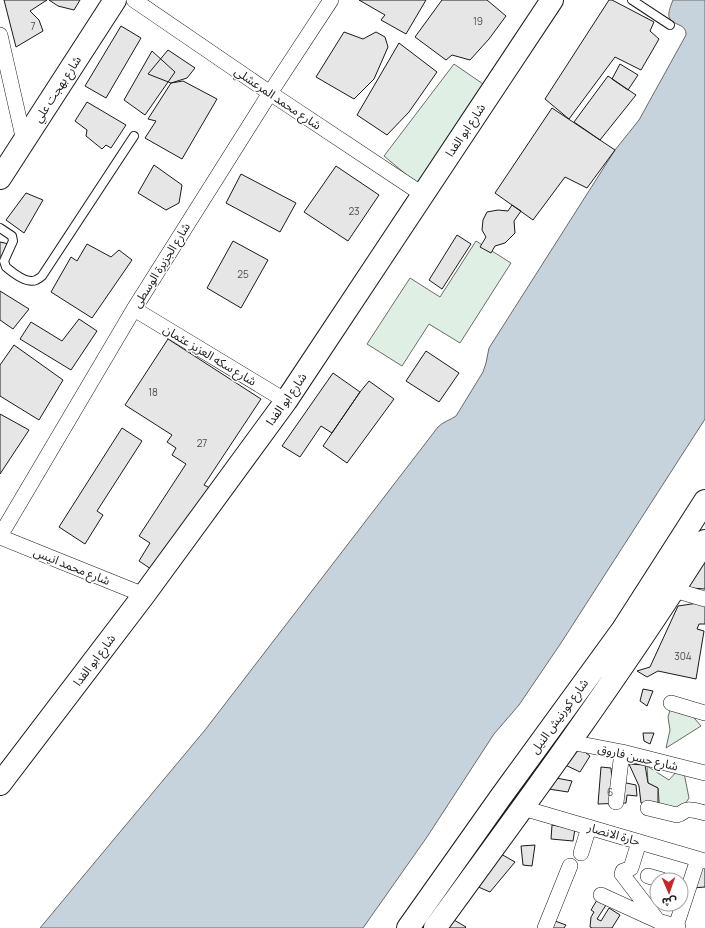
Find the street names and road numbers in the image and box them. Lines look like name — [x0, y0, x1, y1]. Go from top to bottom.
street label: شارع بهجت علي — [29, 52, 87, 127]
street label: شارع محمد المرعشلي — [230, 63, 325, 135]
street label: شارع ابو الفدا — [441, 100, 490, 161]
street label: شارع الجزيرة الوسطى — [128, 219, 195, 311]
street label: شارع سكه العزيز عثمان — [160, 320, 260, 390]
street label: شارع ابو الفدا — [262, 369, 311, 429]
street label: شارع محمد انيس — [31, 543, 113, 590]
street label: شارع ابو الفدا — [69, 630, 120, 690]
street label: شارع كورنيش النيل — [526, 675, 593, 758]
street label: شارع حسن فاروق — [596, 739, 680, 775]
street label: حارة الانصار — [585, 818, 642, 850]

